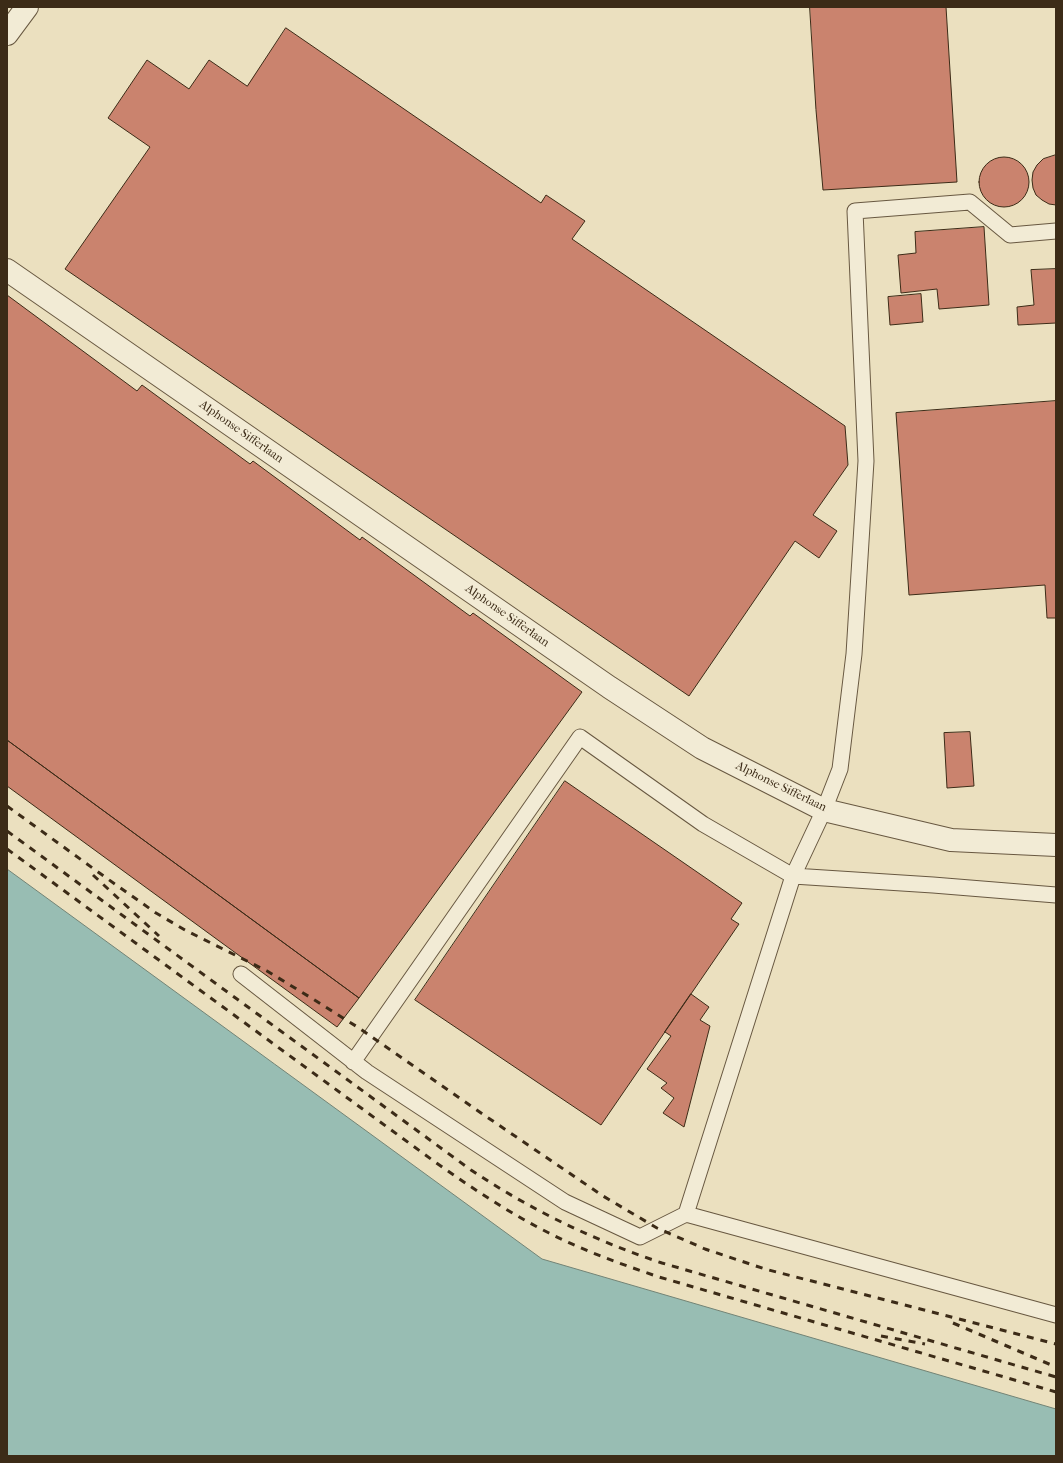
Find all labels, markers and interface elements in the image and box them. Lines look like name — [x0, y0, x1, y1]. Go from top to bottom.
street label: Alphonse Sifferlaan — [196, 398, 286, 466]
street label: Alphonse Sifferlaan — [462, 582, 552, 650]
street label: Alphonse Sifferlaan — [733, 759, 829, 815]

